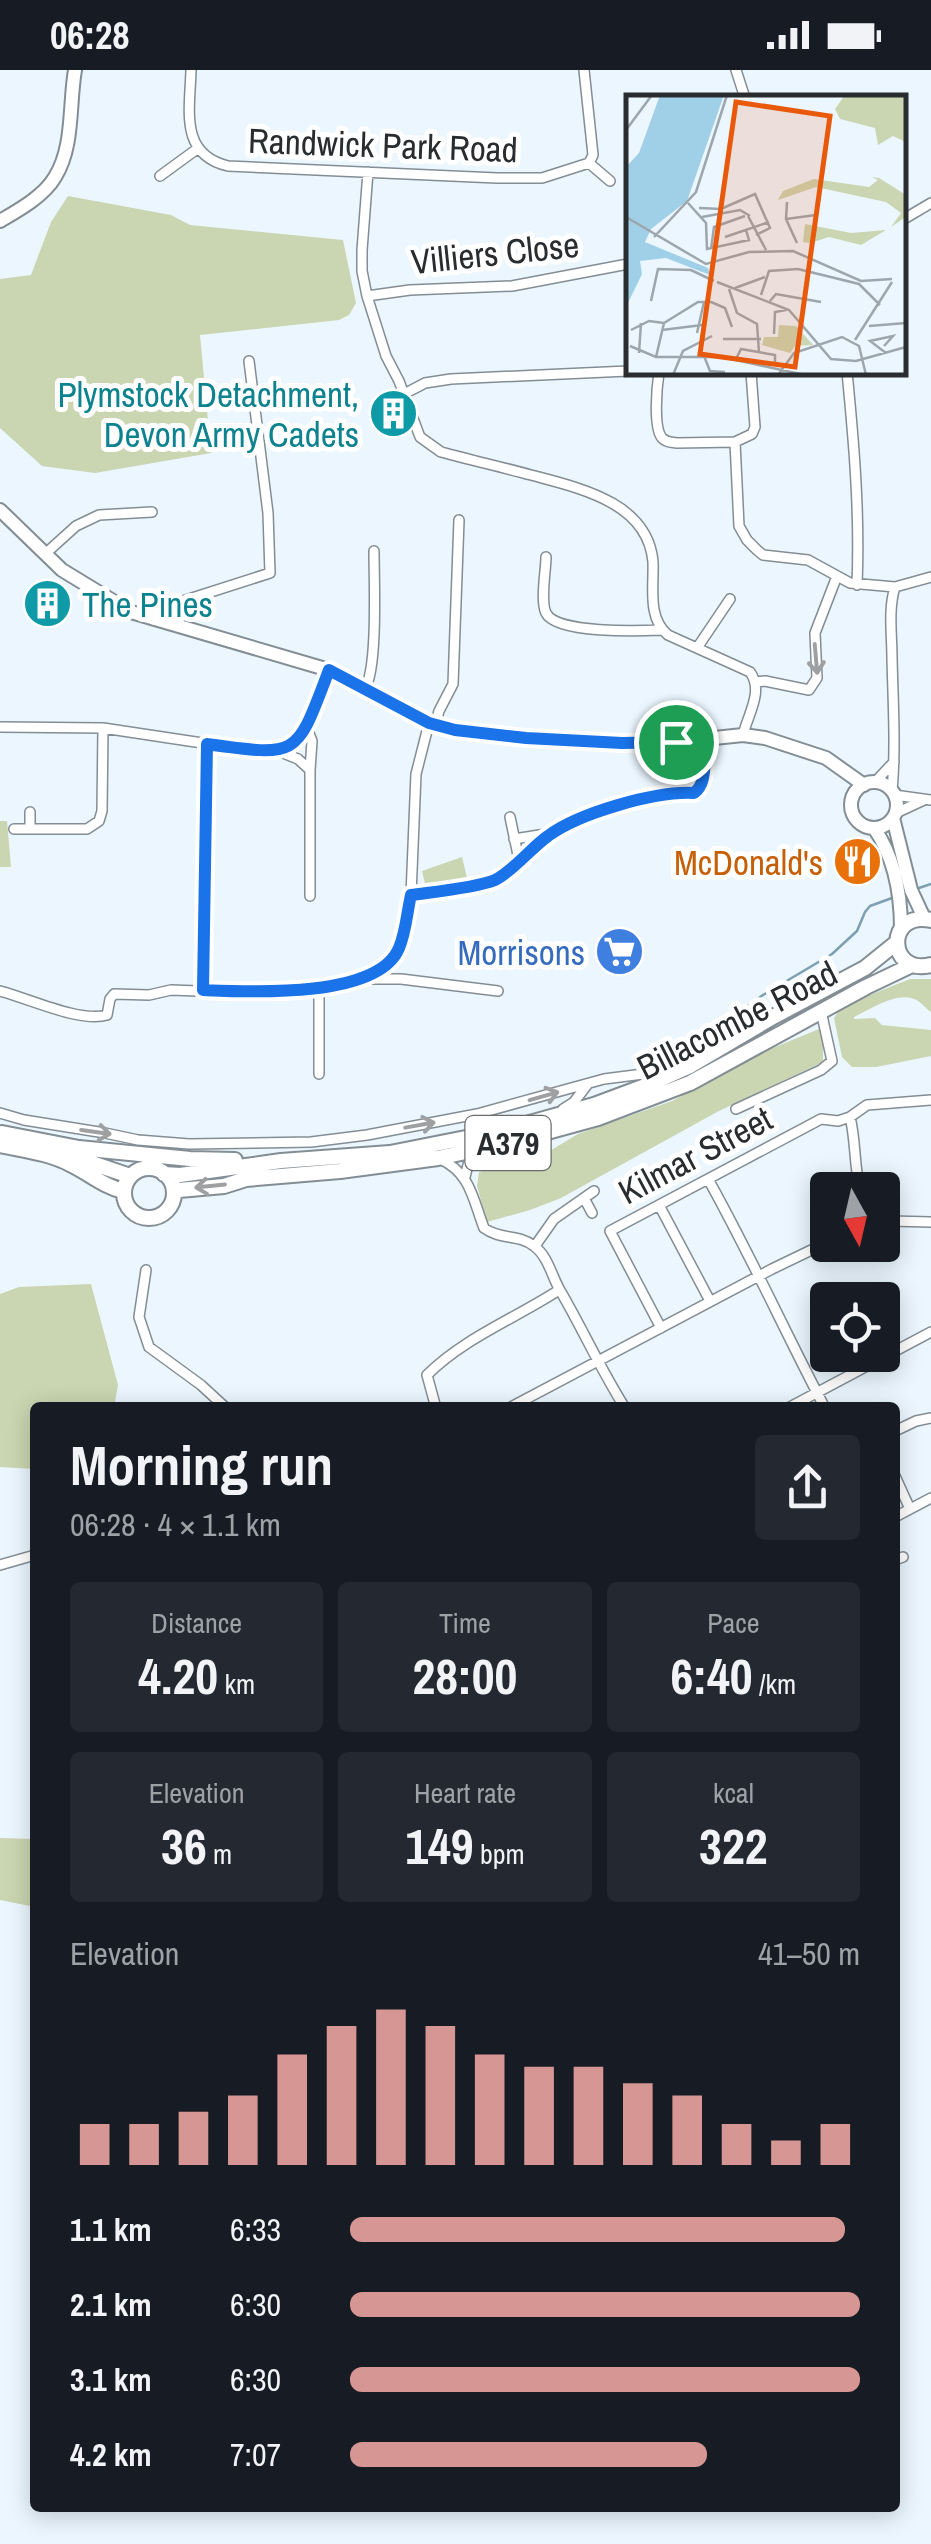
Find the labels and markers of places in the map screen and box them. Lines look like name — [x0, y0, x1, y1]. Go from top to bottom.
place label: Plymstock Detachment, Devon Army Cadets — [58, 371, 359, 458]
building icon: Plymstock Detachment, Devon Army Cadets — [368, 388, 420, 440]
building icon: The Pines — [21, 578, 73, 630]
place label: The Pines — [82, 581, 213, 628]
pin — [634, 700, 719, 785]
restaurant icon: McDonald's — [832, 836, 884, 888]
place label: McDonald's — [674, 839, 823, 886]
supermarket icon: Morrisons — [594, 926, 646, 978]
place label: Morrisons — [457, 929, 585, 976]

